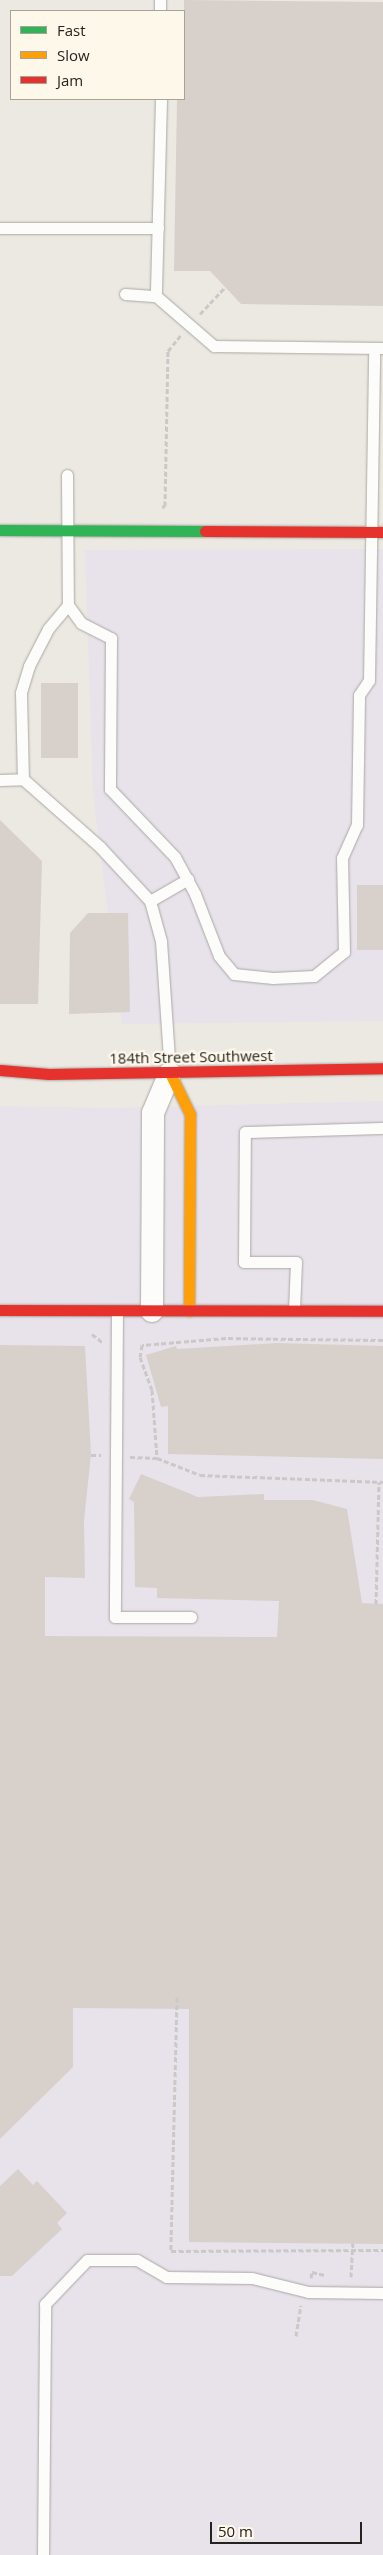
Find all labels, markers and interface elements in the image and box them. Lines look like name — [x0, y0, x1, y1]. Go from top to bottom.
legend — [10, 10, 185, 100]
text: Fast — [57, 20, 86, 40]
text: Slow — [57, 45, 90, 65]
text: Jam — [57, 70, 83, 90]
street label: 184th Street Southwest — [109, 1047, 273, 1067]
scale bar — [213, 2512, 366, 2544]
text: 50 m — [218, 2521, 253, 2541]

